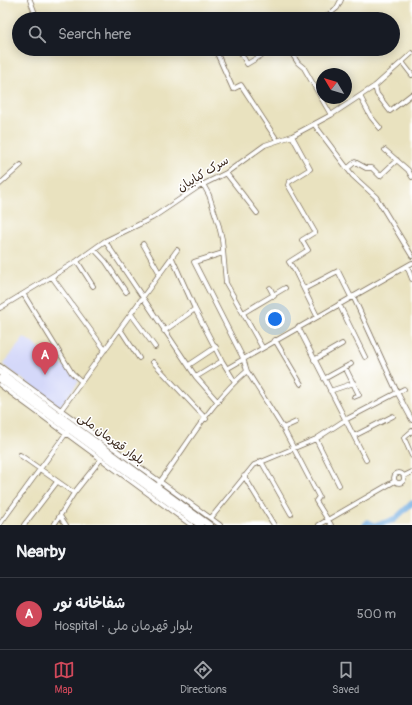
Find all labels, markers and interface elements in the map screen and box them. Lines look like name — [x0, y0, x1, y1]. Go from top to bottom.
search box — [12, 12, 400, 56]
icon: search — [26, 23, 48, 45]
text: Search here — [58, 25, 131, 44]
north arrow — [316, 68, 352, 104]
street label: سرک کبابیان — [175, 153, 231, 195]
your location — [265, 309, 285, 329]
pin: A — [32, 342, 58, 375]
street label: بلوار قهرمان ملی — [75, 410, 147, 468]
text: Nearby — [16, 541, 65, 562]
text: شفاخانه نور — [54, 594, 125, 613]
text: A — [25, 606, 33, 622]
text: 500 m — [357, 606, 396, 622]
text: Hospital · بلوار قهرمان ملی — [54, 618, 193, 634]
tab: Map — [53, 659, 75, 696]
tab: Directions — [180, 659, 227, 696]
tab: Saved — [332, 659, 359, 696]

